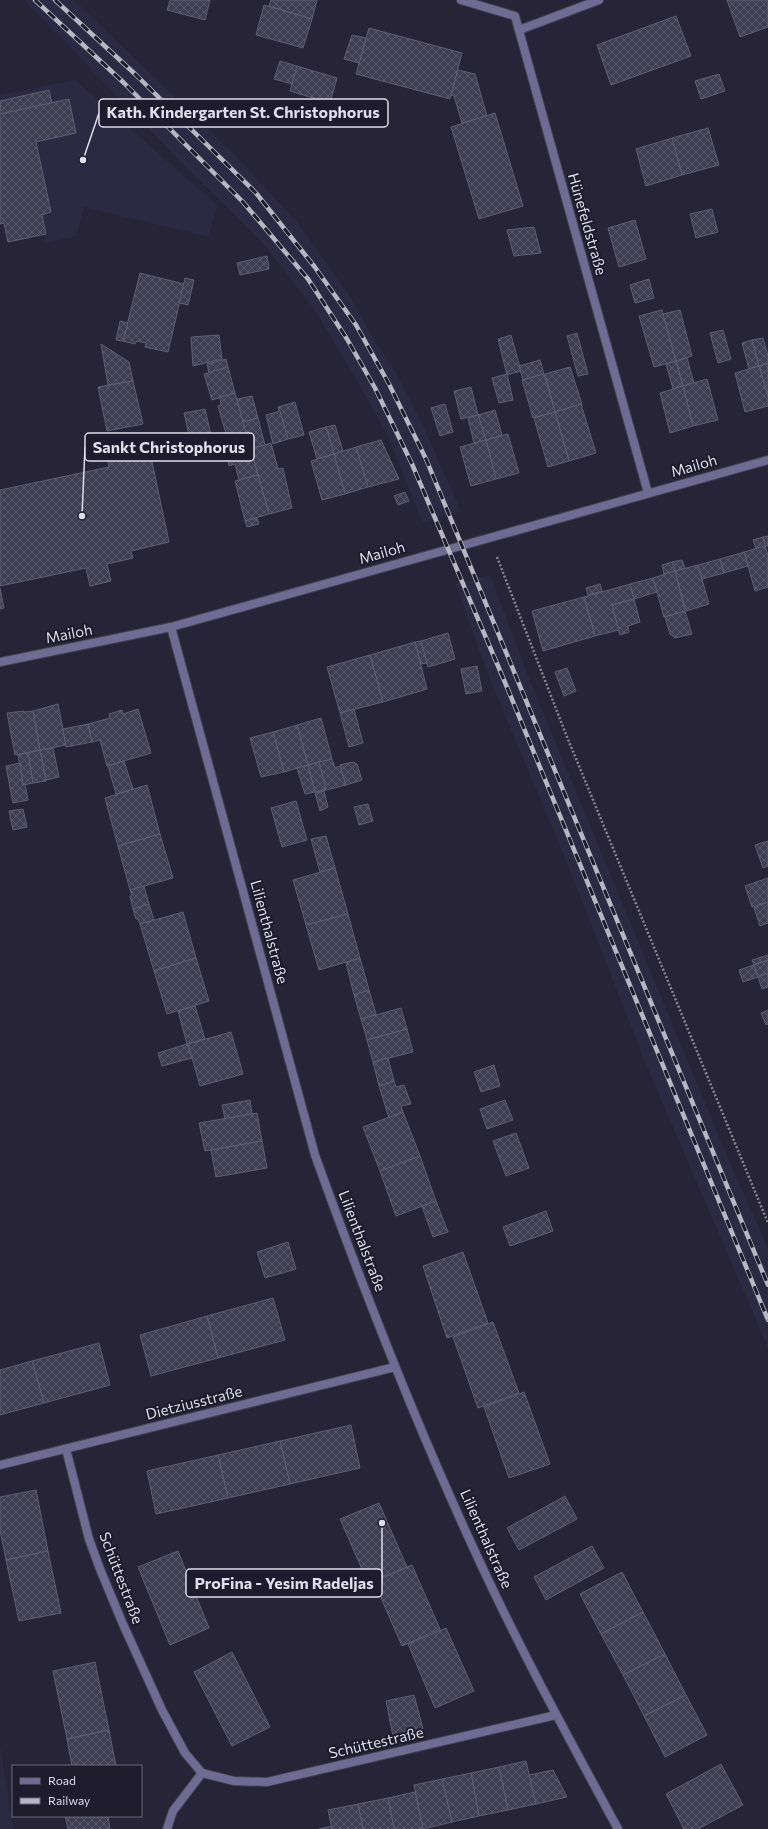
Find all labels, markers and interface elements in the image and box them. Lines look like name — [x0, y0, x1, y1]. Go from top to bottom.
callout: Kath. Kindergarten St. Christophorus — [99, 99, 388, 127]
text: Kath. Kindergarten St. Christophorus — [106, 102, 380, 121]
street label: Hünefeldstraße — [565, 170, 611, 277]
callout: Sankt Christophorus — [85, 433, 254, 461]
text: Sankt Christophorus — [93, 437, 245, 456]
street label: Mailoh — [669, 450, 719, 480]
street label: Mailoh — [357, 537, 407, 567]
street label: Mailoh — [44, 620, 94, 646]
street label: Lilienthalstraße — [247, 878, 292, 986]
street label: Lilienthalstraße — [335, 1188, 390, 1294]
street label: Dietziusstraße — [144, 1381, 244, 1423]
street label: Lilienthalstraße — [457, 1486, 517, 1591]
street label: Schüttestraße — [96, 1529, 148, 1626]
callout: ProFina - Yesim Radeljas — [186, 1569, 382, 1597]
text: ProFina - Yesim Radeljas — [194, 1573, 374, 1592]
street label: Schüttestraße — [327, 1722, 425, 1762]
legend — [12, 1765, 142, 1817]
text: Road — [48, 1773, 76, 1787]
text: Railway — [48, 1793, 90, 1807]

